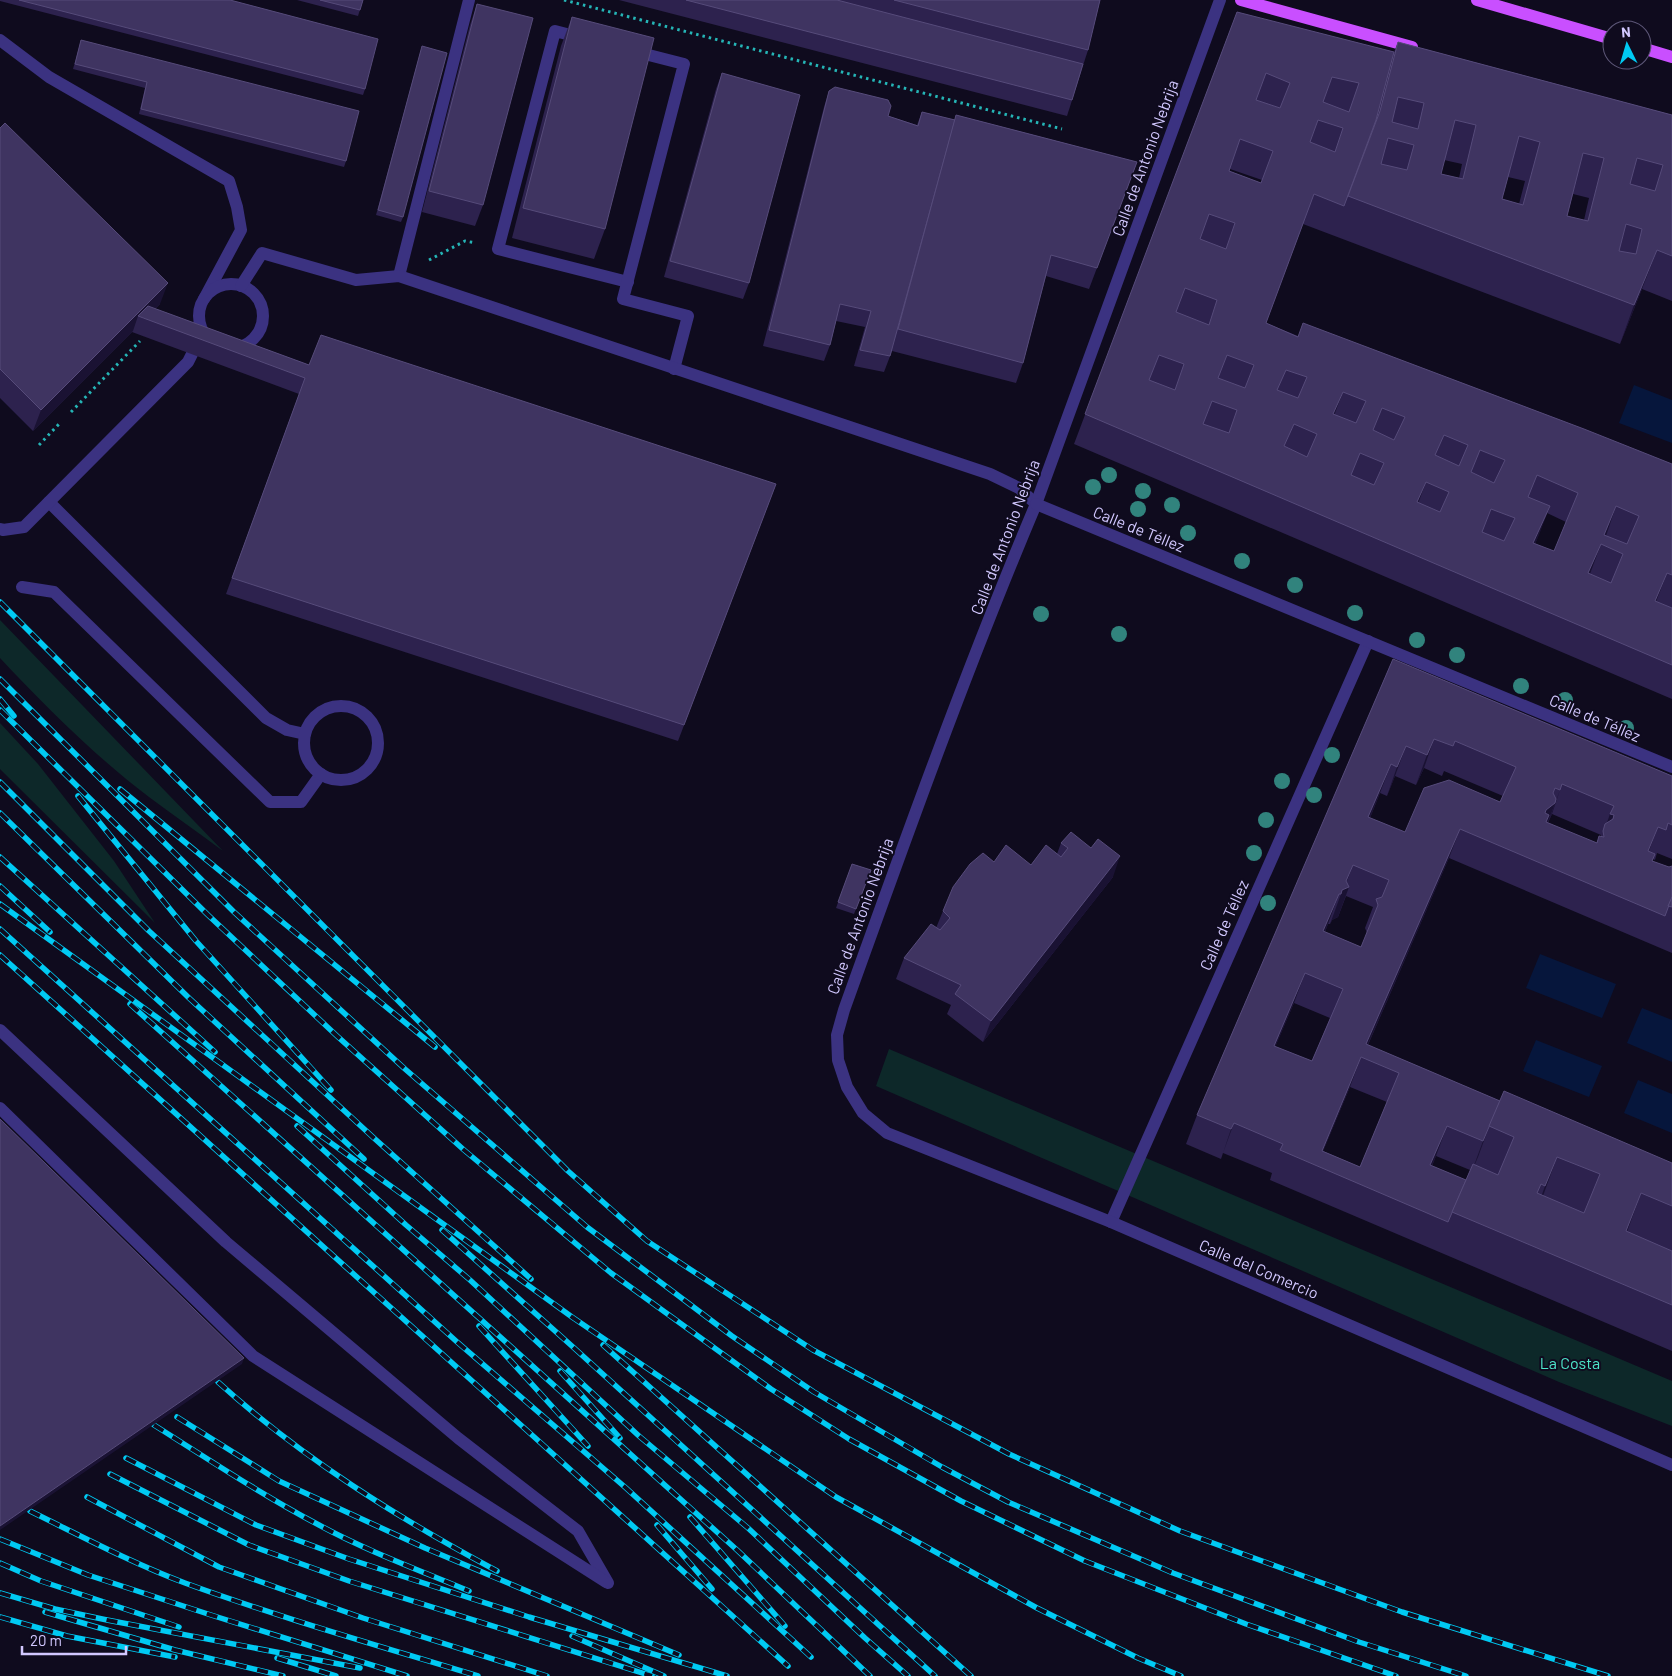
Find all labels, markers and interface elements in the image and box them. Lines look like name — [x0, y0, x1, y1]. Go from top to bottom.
north arrow — [1602, 20, 1652, 70]
text: N — [1620, 23, 1631, 40]
street label: Calle de Antonio Nebrija — [1107, 77, 1182, 238]
street label: Calle de Antonio Nebrija — [966, 457, 1043, 617]
street label: Calle de Téllez — [1091, 502, 1188, 555]
street label: Calle de Téllez — [1547, 690, 1643, 745]
street label: Calle de Antonio Nebrija — [822, 835, 897, 996]
street label: Calle de Téllez — [1195, 877, 1252, 973]
street label: Calle del Comercio — [1197, 1235, 1322, 1302]
park label: La Costa — [1540, 1353, 1600, 1372]
scale bar — [22, 1624, 126, 1656]
text: 20 m — [30, 1631, 62, 1649]

